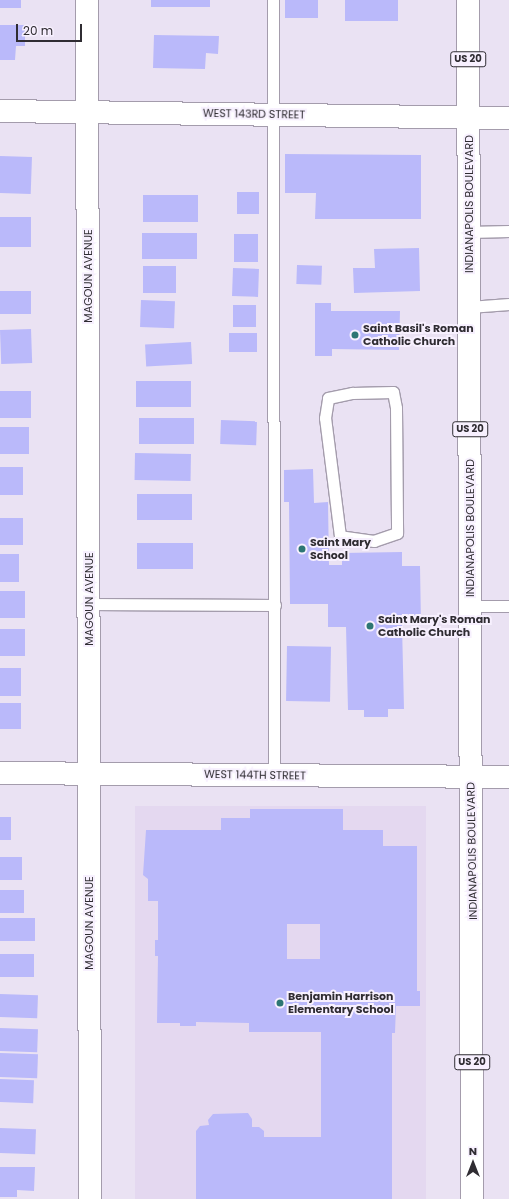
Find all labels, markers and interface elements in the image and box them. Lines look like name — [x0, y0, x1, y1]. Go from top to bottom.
scale bar — [18, 16, 84, 42]
text: 20 m — [23, 22, 53, 39]
road number: US 20 — [450, 51, 486, 67]
street label: WEST 143RD STREET — [203, 107, 305, 121]
street label: INDIANAPOLIS BOULEVARD — [462, 135, 476, 273]
street label: MAGOUN AVENUE — [81, 229, 95, 323]
place label: Saint Basil's Roman Catholic Church — [363, 322, 474, 348]
marker: Saint Basil's Roman Catholic Church — [350, 330, 360, 340]
road number: US 20 — [452, 421, 488, 437]
street label: INDIANAPOLIS BOULEVARD — [463, 459, 477, 597]
place label: Saint Mary School — [310, 536, 371, 562]
marker: Saint Mary School — [297, 544, 307, 554]
street label: MAGOUN AVENUE — [82, 552, 96, 646]
place label: Saint Mary's Roman Catholic Church — [378, 613, 491, 639]
marker: Saint Mary's Roman Catholic Church — [365, 621, 375, 631]
street label: WEST 144TH STREET — [204, 768, 306, 782]
street label: INDIANAPOLIS BOULEVARD — [464, 782, 480, 920]
street label: MAGOUN AVENUE — [82, 876, 96, 970]
place label: Benjamin Harrison Elementary School — [288, 990, 394, 1016]
marker: Benjamin Harrison Elementary School — [275, 998, 285, 1008]
road number: US 20 — [454, 1054, 490, 1070]
north arrow — [453, 1143, 493, 1183]
text: N — [469, 1143, 477, 1159]

